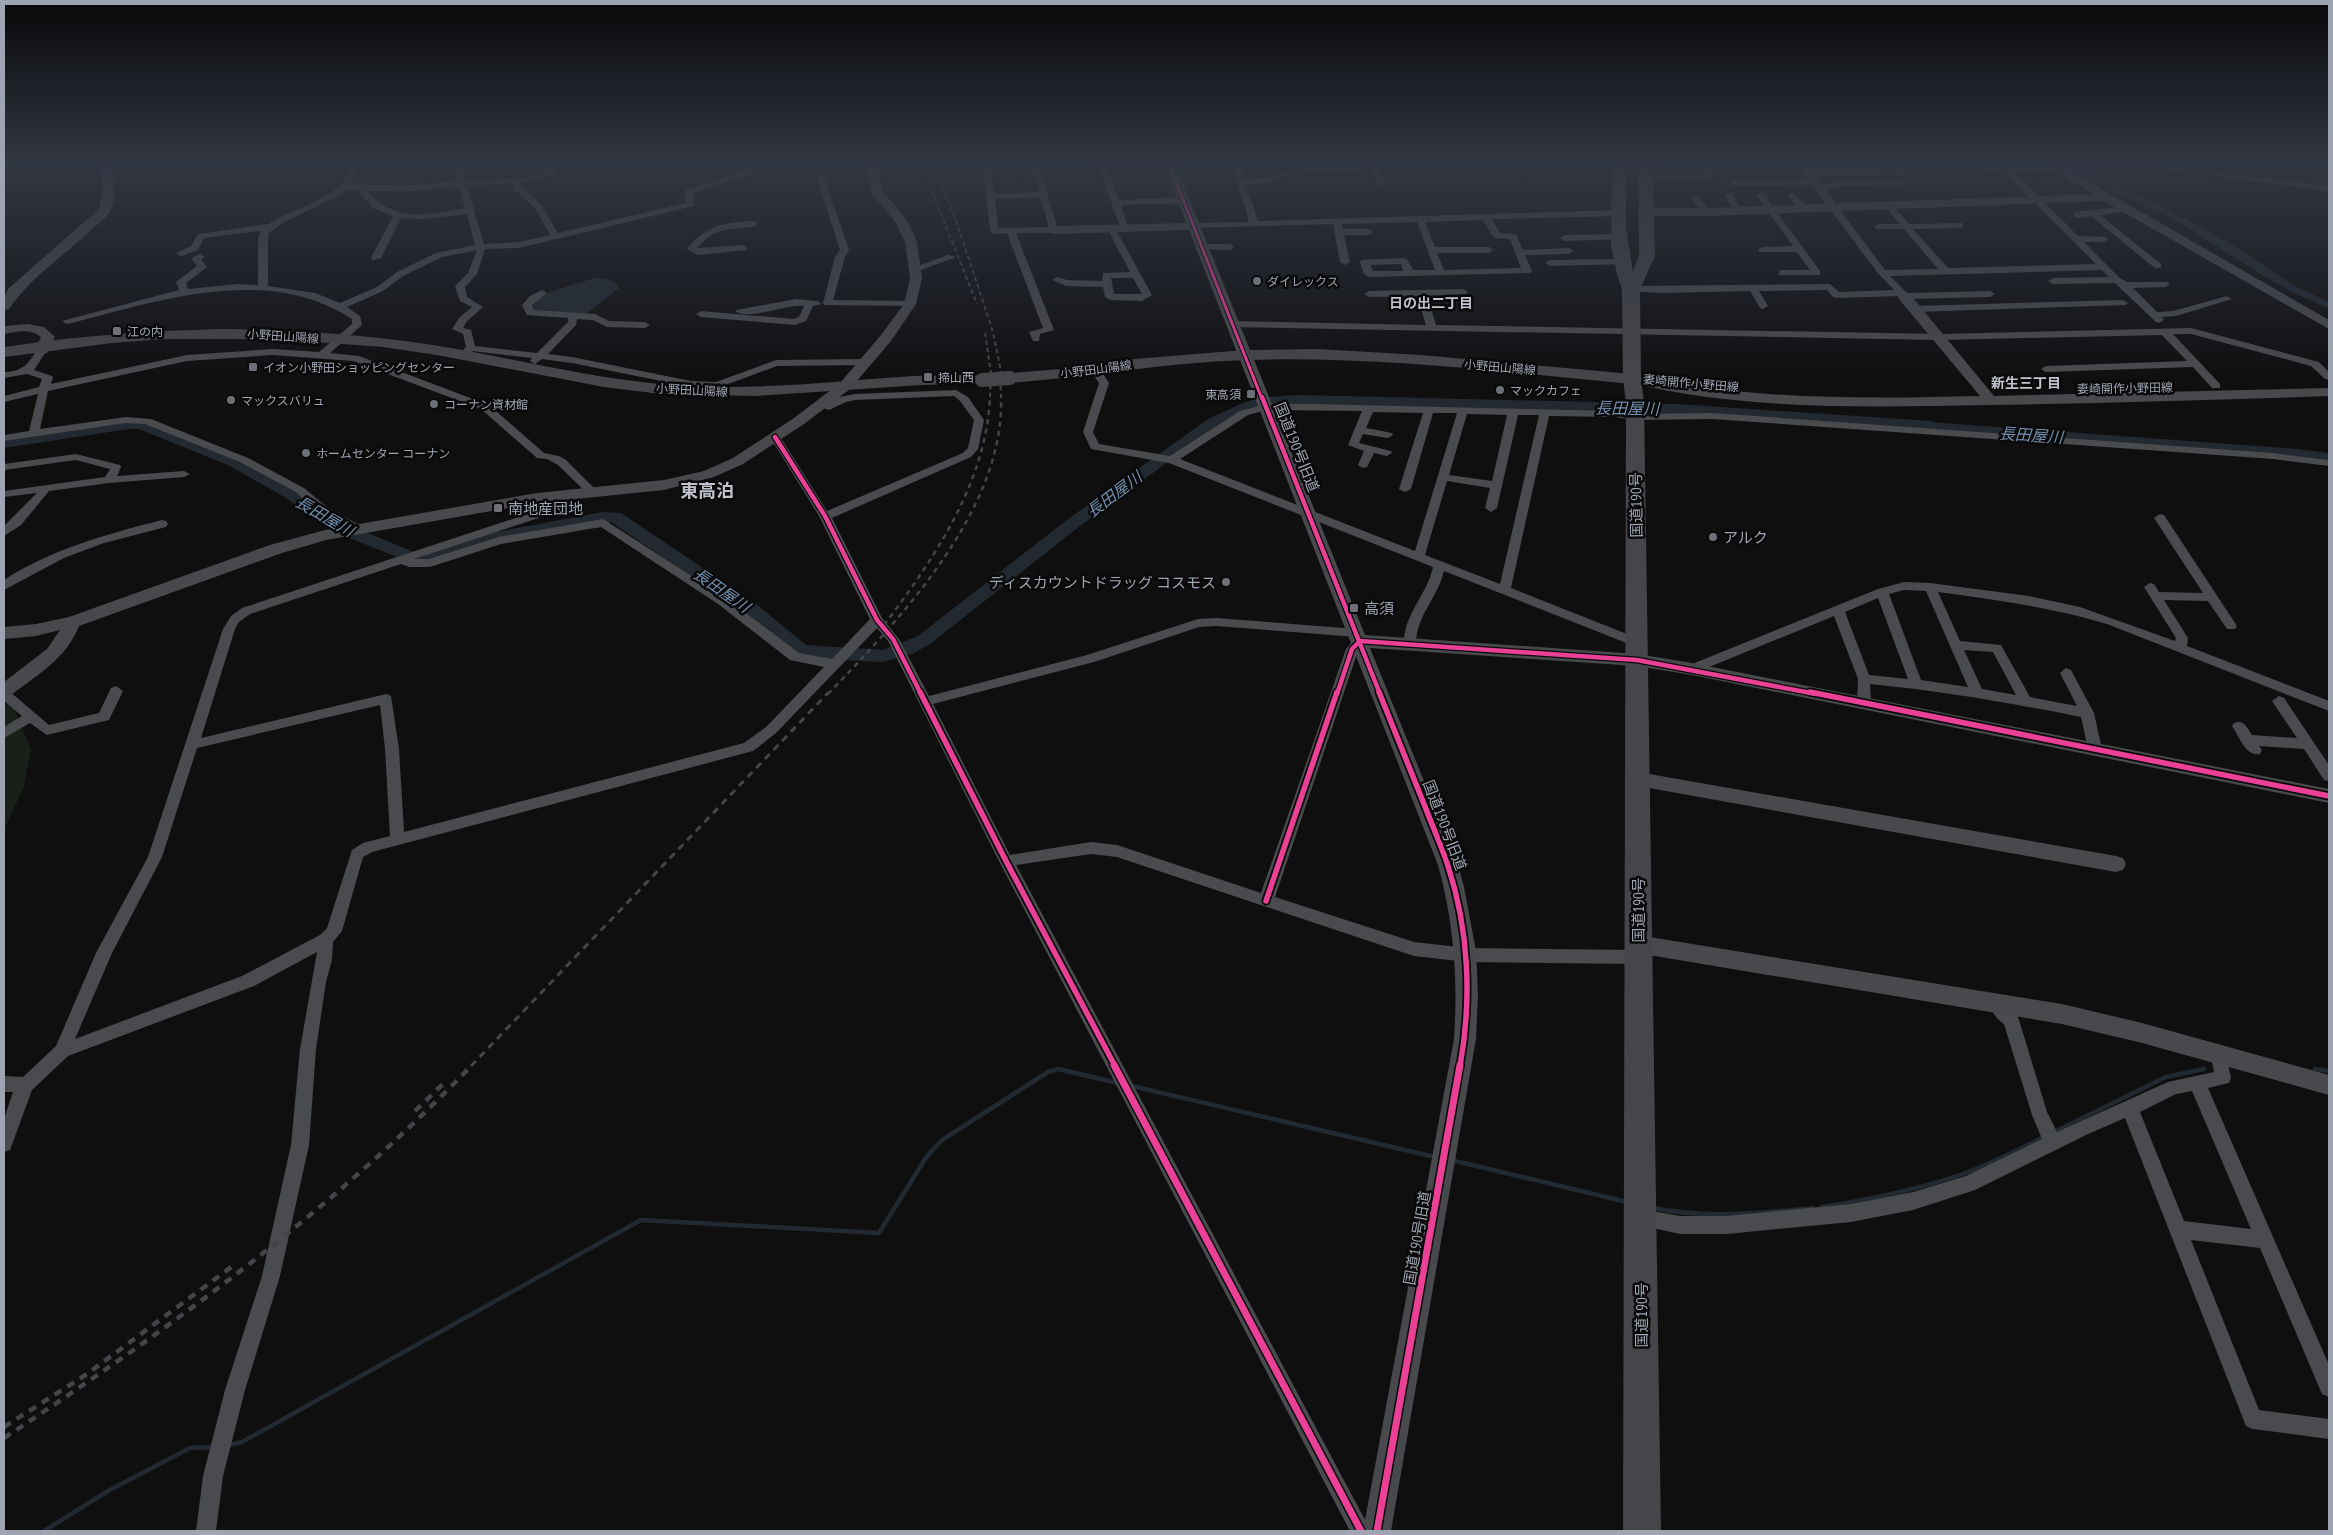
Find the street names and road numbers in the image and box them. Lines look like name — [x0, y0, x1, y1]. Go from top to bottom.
street label: 小野田山陽線 — [247, 326, 319, 346]
street label: 小野田山陽線 — [1463, 356, 1537, 378]
street label: 小野田山陽線 — [1059, 357, 1133, 381]
street label: 妻崎開作小野田線 — [1643, 371, 1739, 395]
street label: 妻崎開作小野田線 — [2077, 380, 2173, 396]
street label: 小野田山陽線 — [656, 381, 728, 399]
street label: 国道190号旧道 — [1270, 399, 1324, 495]
street label: 国道190号 — [1626, 472, 1646, 538]
street label: 国道190号旧道 — [1419, 777, 1471, 873]
street label: 国道190号 — [1629, 877, 1648, 943]
street label: 国道190号旧道 — [1399, 1189, 1435, 1287]
street label: 国道190号 — [1632, 1282, 1651, 1348]

